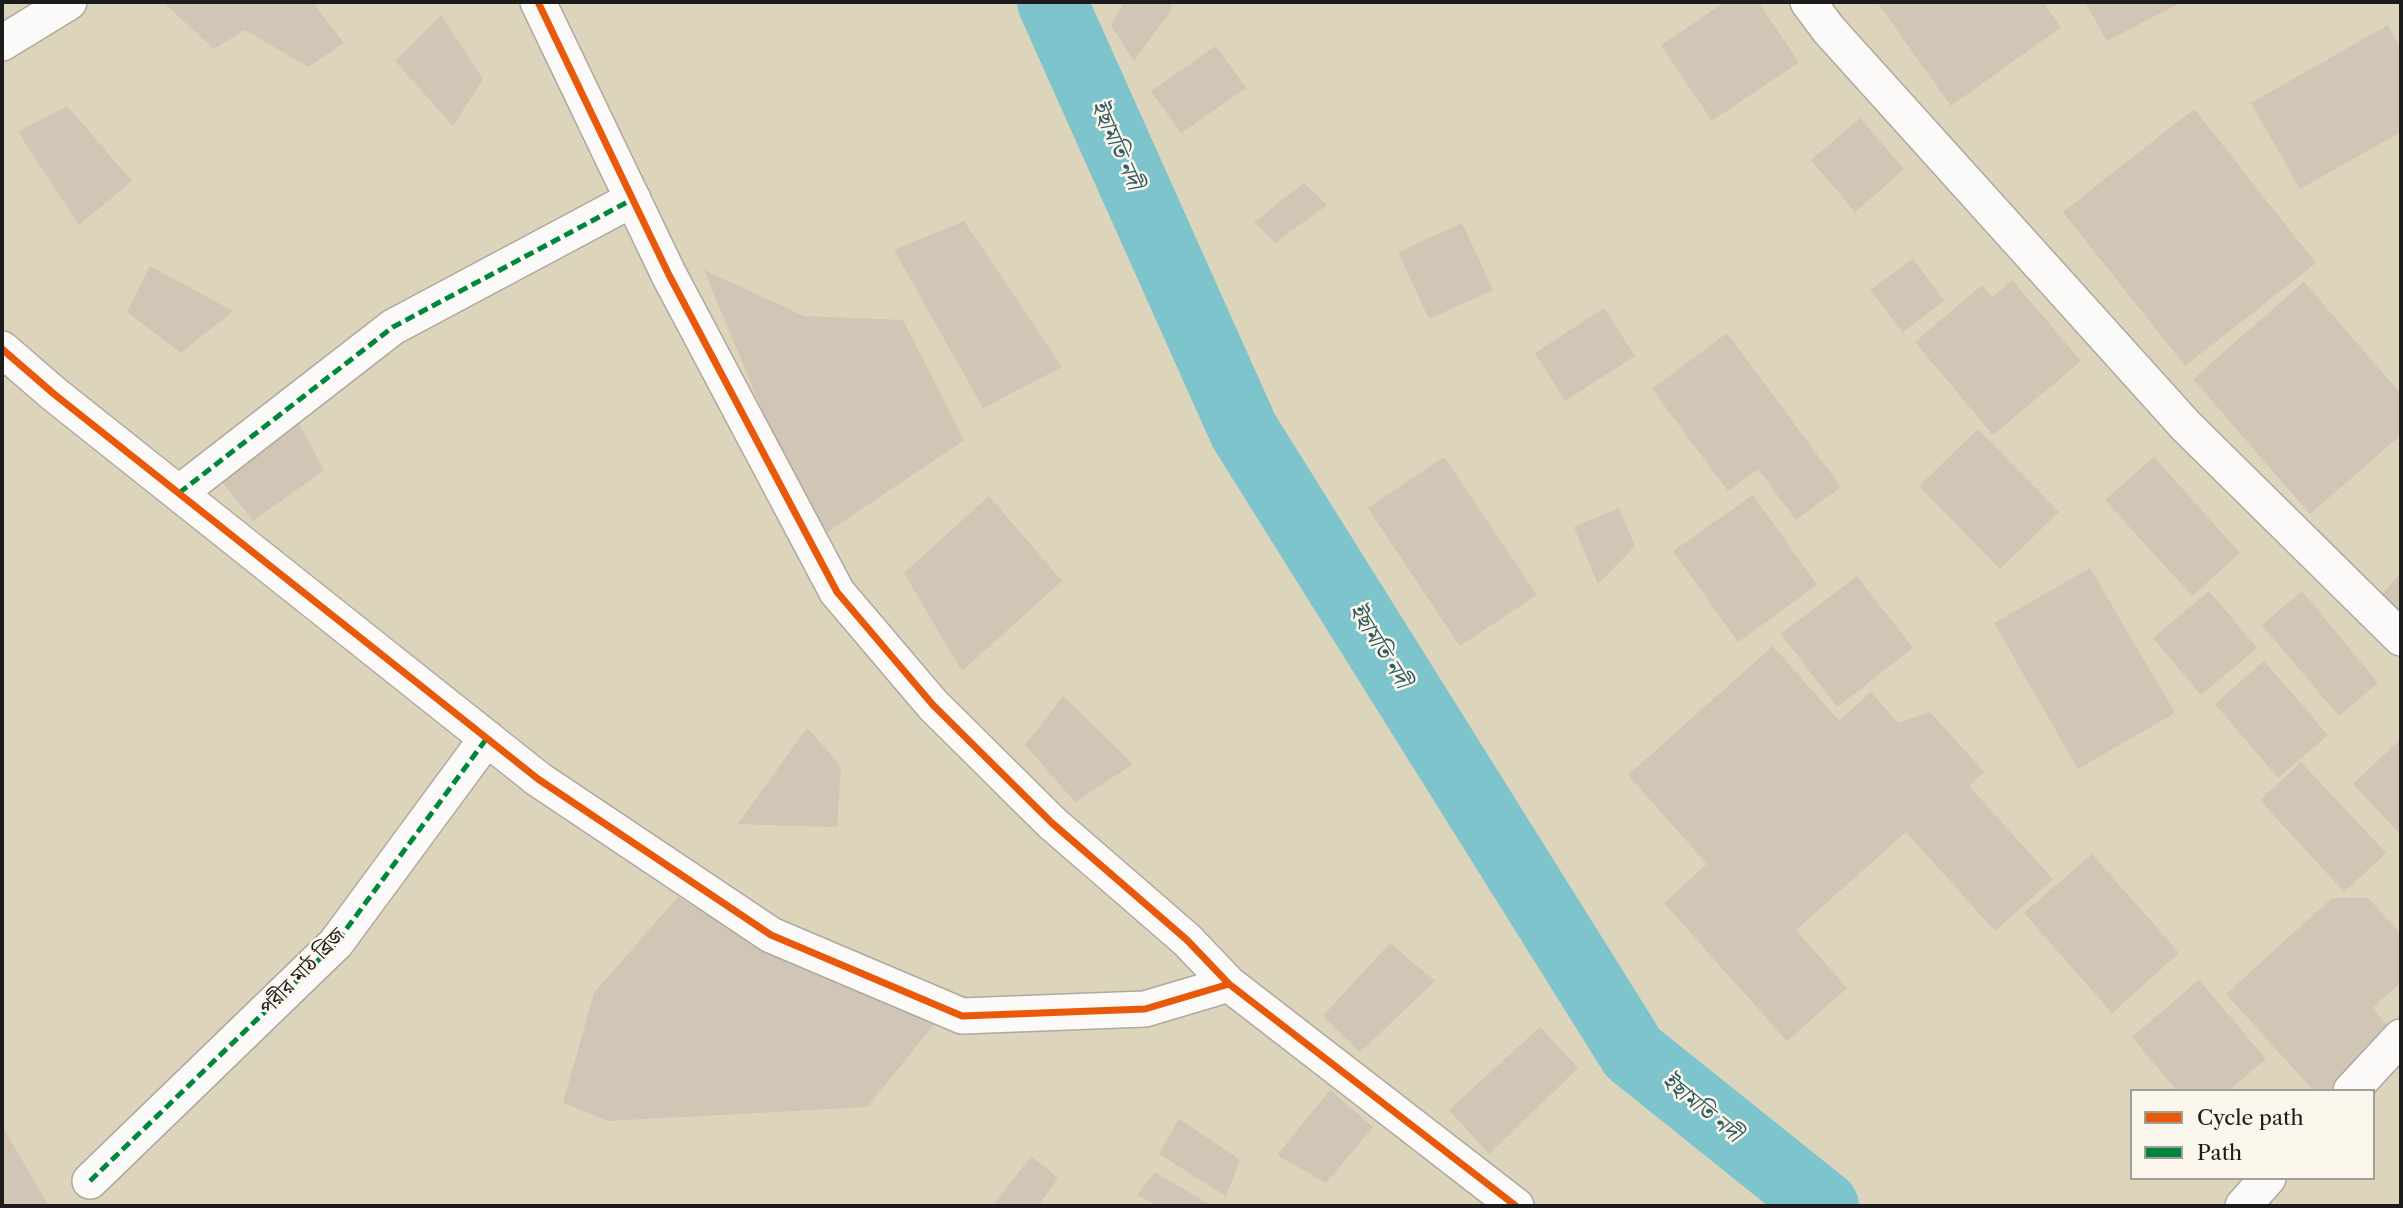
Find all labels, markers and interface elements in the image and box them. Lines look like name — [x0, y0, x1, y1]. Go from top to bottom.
water label: ইছামতি নদী — [1084, 96, 1148, 194]
water label: ইছামতি নদী — [1342, 599, 1416, 693]
street label: পরীর মাঠ ব্রিজ — [255, 923, 351, 1021]
water label: ইছামতি নদী — [1656, 1068, 1746, 1148]
legend — [2130, 1089, 2375, 1180]
text: Cycle path — [2197, 1105, 2304, 1130]
text: Path — [2197, 1140, 2242, 1165]

